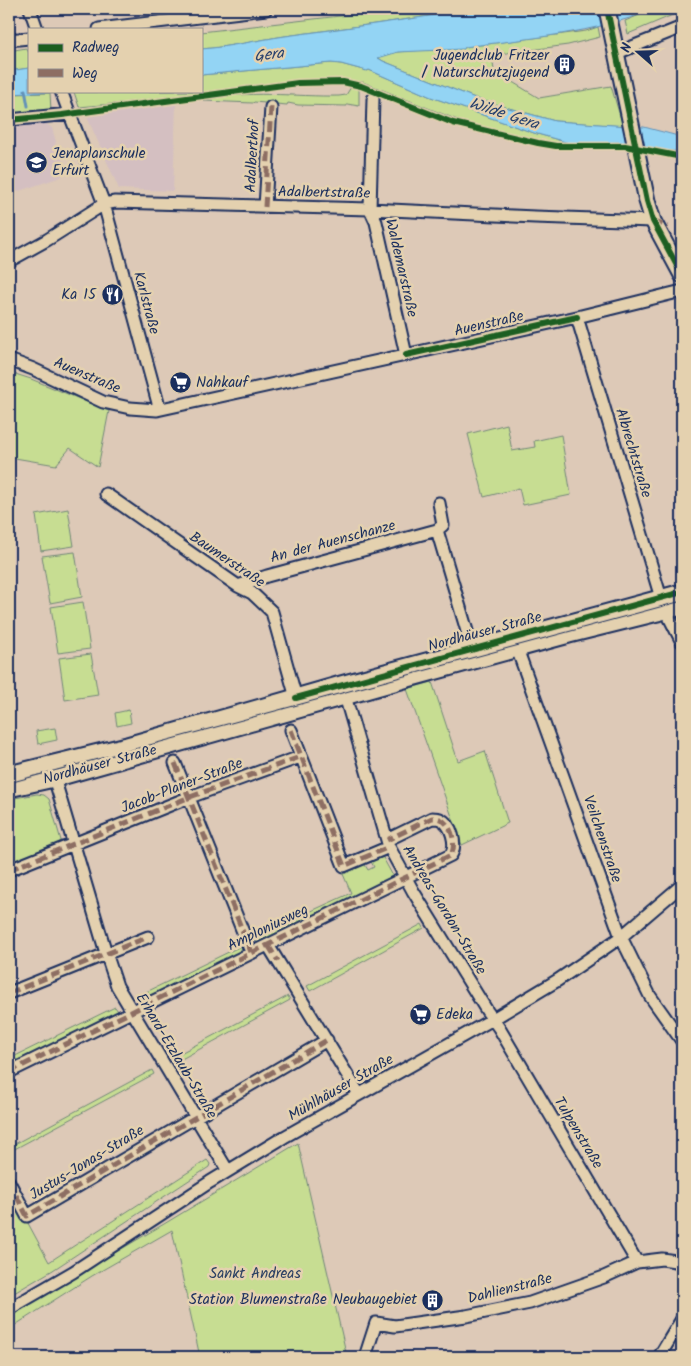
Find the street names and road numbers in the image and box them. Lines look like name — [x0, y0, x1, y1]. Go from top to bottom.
street label: Adalberthof — [239, 117, 267, 193]
street label: Adalbertstraße — [278, 180, 371, 206]
street label: Waldemarstraße — [378, 216, 424, 320]
street label: Karlstraße — [126, 269, 166, 337]
street label: Auenstraße — [452, 304, 526, 344]
street label: Auenstraße — [50, 351, 124, 401]
street label: Albrechtstraße — [608, 405, 658, 501]
street label: An der Auenschanze — [268, 514, 399, 570]
street label: Baumerstraße — [184, 526, 270, 594]
street label: Nordhäuser Straße — [425, 605, 545, 659]
street label: Nordhäuser Straße — [40, 738, 160, 792]
street label: Jacob-Planer-Straße — [117, 752, 247, 820]
street label: Veilchenstraße — [576, 792, 628, 886]
street label: Andreas-Gordon-Straße — [396, 840, 493, 980]
street label: Amploniusweg — [223, 898, 313, 958]
street label: Erhard-Etzlaub-Straße — [129, 988, 223, 1124]
street label: Mühlhäuser Straße — [284, 1048, 399, 1128]
street label: Tulpenstraße — [547, 1092, 609, 1174]
street label: Justus-Jonas-Straße — [25, 1119, 149, 1207]
street label: Dahlienstraße — [465, 1267, 555, 1311]

